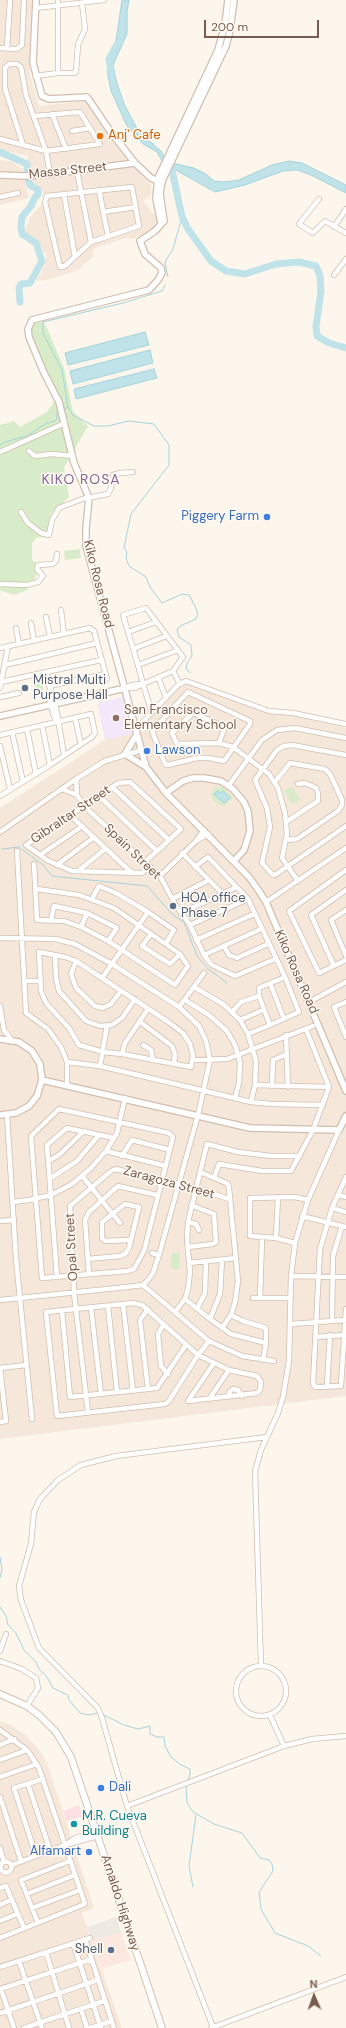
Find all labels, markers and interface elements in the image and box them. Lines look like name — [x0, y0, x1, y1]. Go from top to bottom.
scale bar — [206, 12, 321, 38]
text: 200 m — [211, 19, 248, 35]
place label: Anj' Cafe — [108, 128, 161, 144]
marker: Anj' Cafe — [95, 131, 105, 141]
street label: Massa Street — [28, 159, 108, 183]
district label: KIKO ROSA — [41, 472, 121, 488]
place label: Piggery Farm — [181, 509, 259, 525]
marker: Piggery Farm — [262, 512, 272, 522]
street label: Kiko Rosa Road — [80, 538, 116, 630]
place label: Mistral Multi Purpose Hall — [33, 673, 108, 704]
marker: Mistral Multi Purpose Hall — [20, 683, 30, 693]
place label: San Francisco Elementary School — [124, 703, 236, 734]
marker: San Francisco Elementary School — [111, 713, 121, 723]
place label: Lawson — [155, 743, 200, 759]
marker: Lawson — [142, 746, 152, 756]
street label: Gibraltar Street — [28, 782, 114, 848]
street label: Spain Street — [100, 821, 164, 883]
place label: HOA office Phase 7 — [181, 891, 246, 922]
marker: HOA office Phase 7 — [168, 901, 178, 911]
street label: Kiko Rosa Road — [271, 928, 321, 1016]
street label: Zaragoza Street — [122, 1163, 216, 1203]
street label: Opal Street — [62, 1212, 82, 1282]
place label: Dali — [109, 1780, 131, 1796]
marker: Dali — [96, 1783, 106, 1793]
place label: M.R. Cueva Building — [82, 1809, 147, 1840]
marker: M.R. Cueva Building — [69, 1819, 79, 1829]
place label: Alfamart — [30, 1844, 81, 1860]
marker: Alfamart — [84, 1847, 94, 1857]
street label: Arnaldo Highway — [97, 1853, 143, 1953]
place label: Shell — [75, 1942, 103, 1958]
marker: Shell — [106, 1945, 116, 1955]
north arrow — [294, 1976, 334, 2016]
text: N — [309, 1977, 318, 1991]

